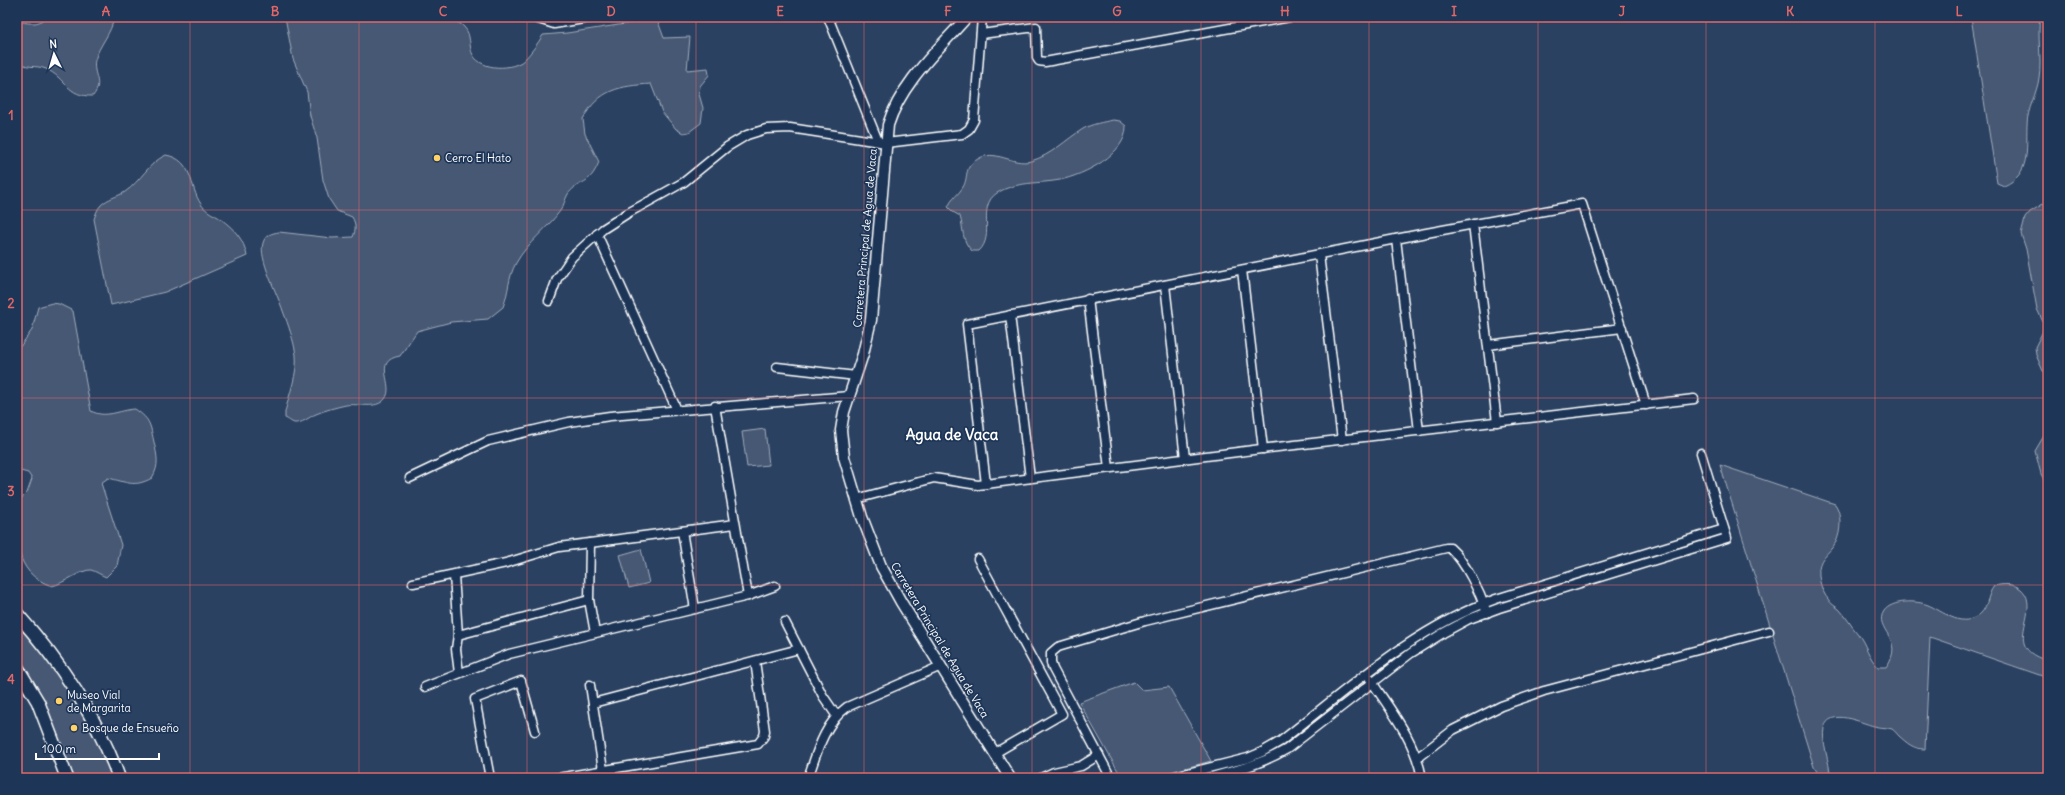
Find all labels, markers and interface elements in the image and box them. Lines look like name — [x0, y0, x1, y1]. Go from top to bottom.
text: A — [102, 3, 111, 20]
text: B — [271, 3, 280, 20]
text: C — [439, 3, 448, 20]
text: D — [606, 3, 616, 20]
text: E — [776, 3, 784, 20]
text: F — [944, 3, 952, 20]
text: G — [1112, 3, 1122, 20]
text: H — [1280, 3, 1290, 20]
text: I — [1451, 3, 1457, 20]
text: J — [1619, 3, 1626, 20]
text: K — [1786, 3, 1795, 20]
text: L — [1955, 3, 1963, 20]
north arrow — [34, 34, 74, 74]
text: N — [49, 37, 58, 51]
text: 1 — [8, 107, 14, 124]
street label: Carretera Principal de Agua de Vaca — [850, 148, 880, 328]
place label: Cerro El Hato — [445, 151, 511, 165]
marker: Cerro El Hato — [432, 153, 442, 163]
text: 2 — [7, 295, 15, 312]
district label: Agua de Vaca — [906, 425, 999, 445]
text: 3 — [7, 483, 15, 500]
street label: Carretera Principal de Agua de Vaca — [888, 560, 992, 720]
text: 4 — [7, 671, 15, 688]
place label: Museo Vial de Margarita — [67, 688, 131, 715]
marker: Museo Vial de Margarita — [54, 696, 64, 706]
place label: Bosque de Ensueño — [82, 721, 179, 735]
marker: Bosque de Ensueño — [69, 723, 79, 733]
scale bar — [36, 735, 159, 761]
text: 100 m — [42, 741, 76, 756]

